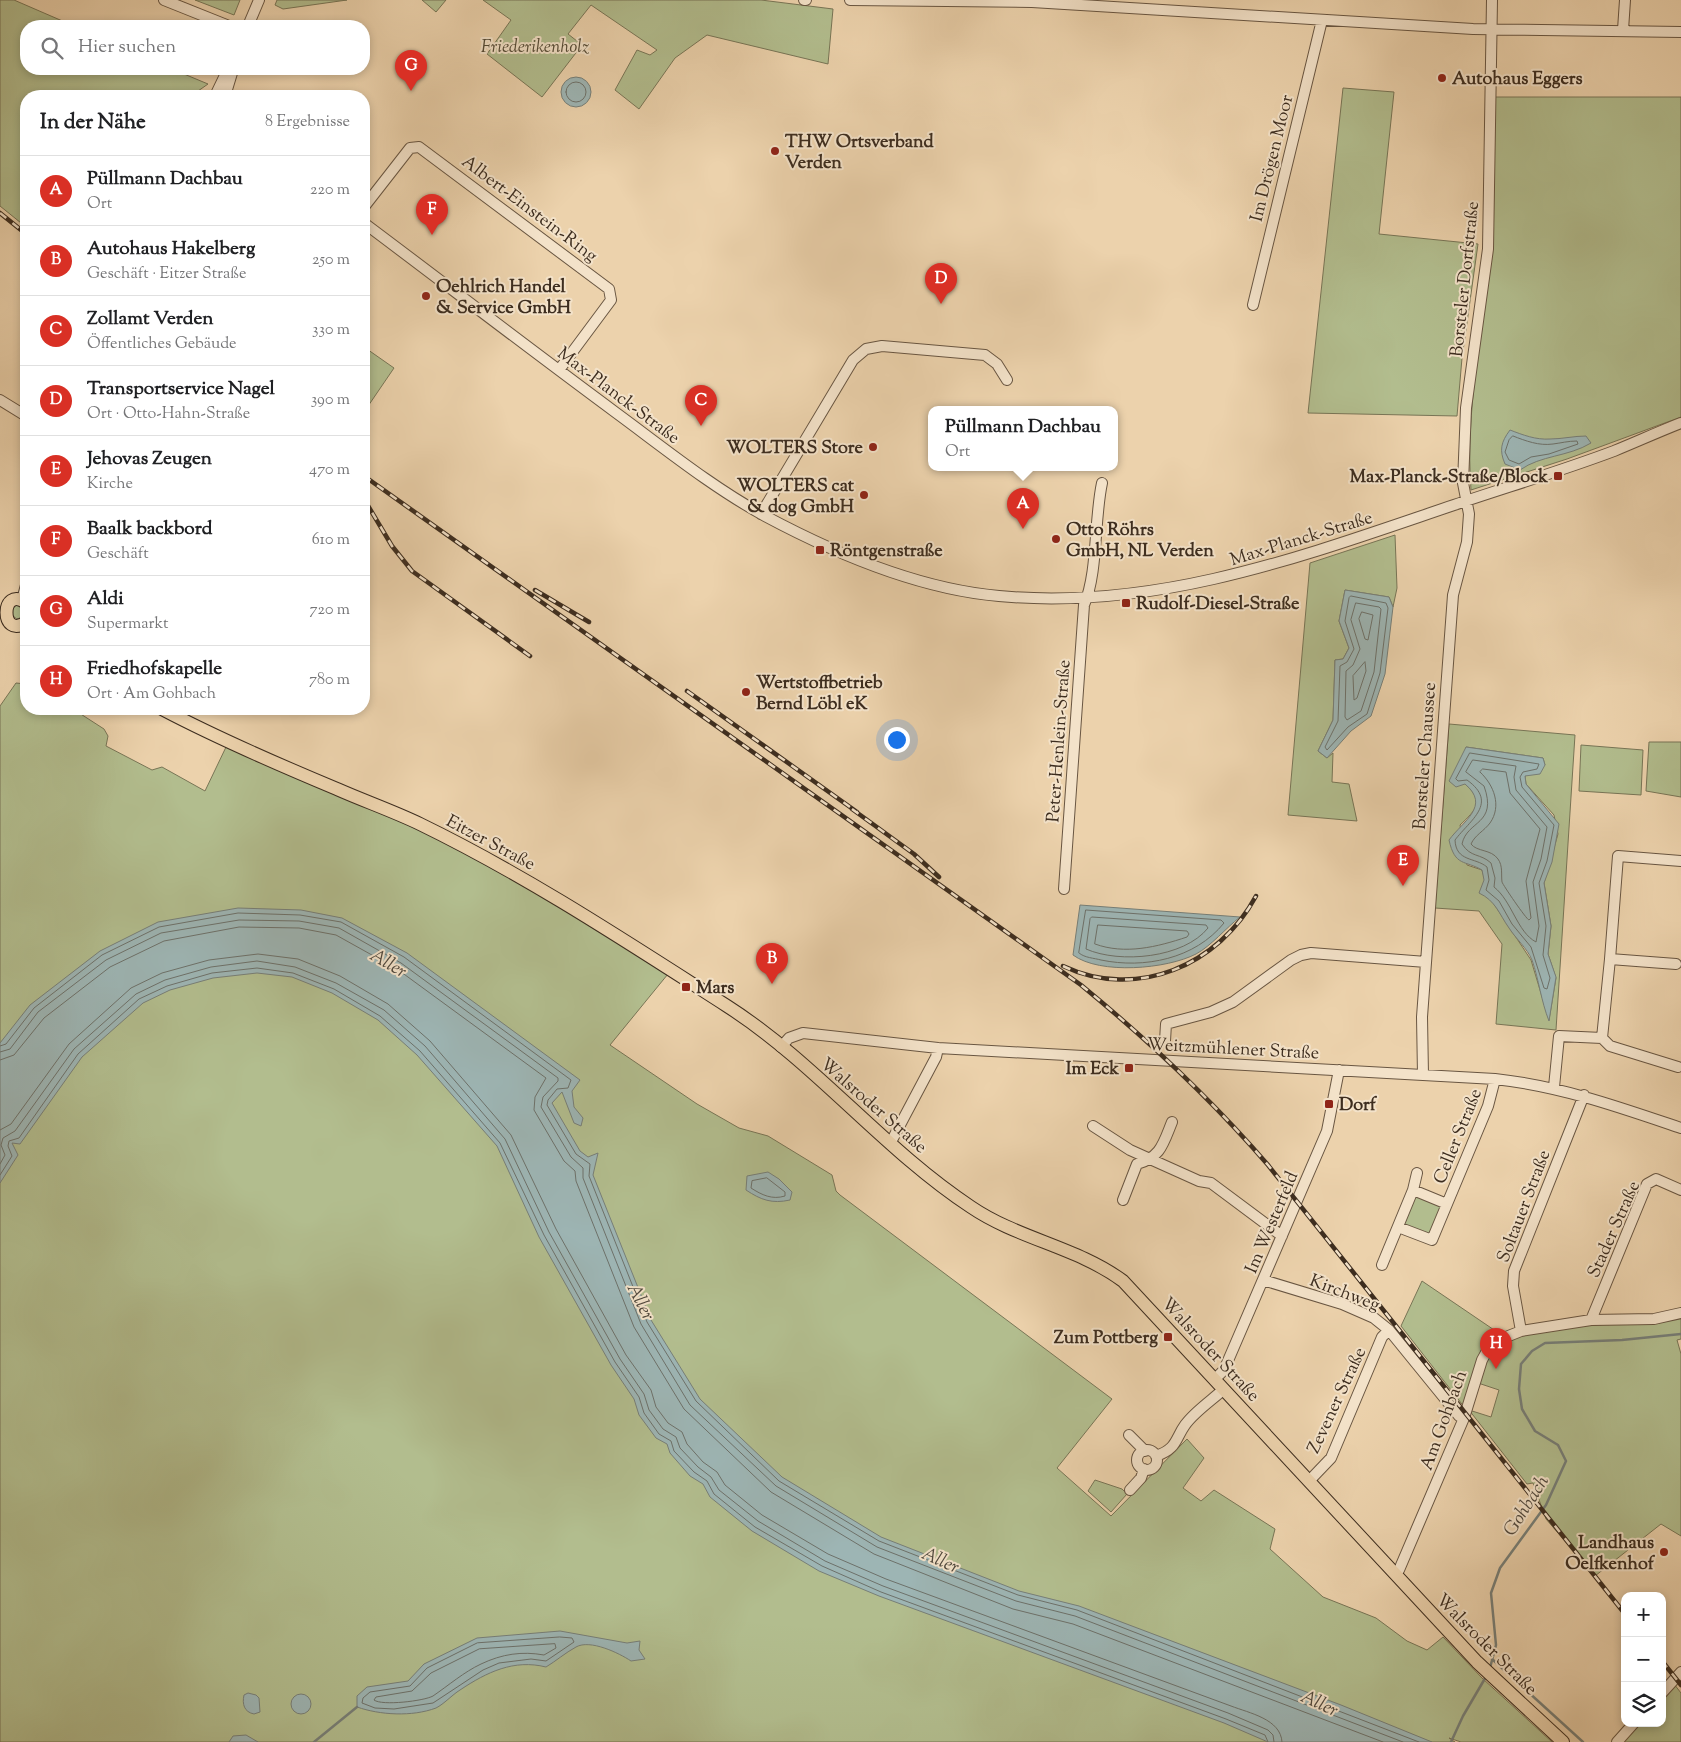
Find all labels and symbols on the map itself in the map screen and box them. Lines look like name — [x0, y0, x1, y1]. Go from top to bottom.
park label: Friederikenholz — [481, 35, 590, 61]
pin: G — [395, 50, 427, 91]
place label: Autohaus Eggers — [1452, 67, 1583, 93]
marker: Autohaus Eggers — [1436, 72, 1448, 84]
street label: Im Drögen Moor — [1245, 92, 1301, 225]
place label: THW Ortsverband Verden — [785, 130, 934, 177]
marker: THW Ortsverband Verden — [769, 145, 781, 157]
street label: Albert-Einstein-Ring — [455, 150, 602, 270]
pin: F — [416, 194, 448, 235]
street label: Borsteler Dorfstraße — [1445, 200, 1487, 358]
pin: D — [925, 263, 957, 304]
place label: Oehlrich Handel & Service GmbH — [436, 275, 572, 322]
marker: Oehlrich Handel & Service GmbH — [420, 290, 432, 302]
street label: Max-Planck-Straße — [551, 342, 685, 452]
pin: C — [685, 385, 717, 426]
place label: WOLTERS Store — [726, 436, 864, 462]
marker: WOLTERS Store — [867, 441, 879, 453]
place label: Max-Planck-Straße/Block — [1350, 465, 1548, 491]
marker: Max-Planck-Straße/Block — [1552, 470, 1564, 482]
place label: WOLTERS cat & dog GmbH — [737, 474, 855, 521]
pin: A — [1007, 488, 1039, 529]
marker: WOLTERS cat & dog GmbH — [858, 489, 870, 501]
street label: Max-Planck-Straße — [1227, 506, 1376, 574]
place label: Otto Röhrs GmbH, NL Verden — [1066, 518, 1214, 565]
marker: Otto Röhrs GmbH, NL Verden — [1050, 533, 1062, 545]
place label: Röntgenstraße — [830, 539, 943, 565]
marker: Röntgenstraße — [814, 544, 826, 556]
place label: Rudolf-Diesel-Straße — [1136, 592, 1300, 618]
marker: Rudolf-Diesel-Straße — [1120, 597, 1132, 609]
street label: Peter-Henlein-Straße — [1041, 659, 1079, 823]
place label: Wertstoffbetrieb Bernd Löbl eK — [756, 671, 883, 718]
street label: Borsteler Chaussee — [1408, 682, 1444, 831]
marker: Wertstoffbetrieb Bernd Löbl eK — [740, 686, 752, 698]
your location — [884, 727, 910, 753]
street label: Eitzer Straße — [441, 809, 539, 878]
pin: E — [1387, 845, 1419, 886]
water label: Aller — [364, 943, 412, 986]
pin: B — [756, 943, 788, 984]
place label: Mars — [696, 976, 734, 1002]
marker: Mars — [680, 981, 692, 993]
street label: Weitzmühlener Straße — [1146, 1032, 1320, 1067]
street label: Walsroder Straße — [813, 1053, 932, 1161]
place label: Im Eck — [1066, 1057, 1119, 1083]
marker: Im Eck — [1123, 1062, 1135, 1074]
street label: Celler Straße — [1428, 1085, 1490, 1188]
place label: Dorf — [1339, 1093, 1378, 1119]
marker: Dorf — [1323, 1098, 1335, 1110]
street label: Soltauer Straße — [1491, 1147, 1558, 1267]
street label: Im Westerfeld — [1240, 1168, 1306, 1278]
street label: Stader Straße — [1582, 1177, 1648, 1282]
street label: Kirchweg — [1305, 1269, 1383, 1319]
water label: Aller — [619, 1279, 661, 1326]
street label: Walsroder Straße — [1154, 1292, 1265, 1408]
place label: Zum Pottberg — [1054, 1326, 1158, 1352]
pin: H — [1480, 1328, 1512, 1369]
marker: Zum Pottberg — [1162, 1331, 1174, 1343]
street label: Zevener Straße — [1302, 1343, 1374, 1458]
street label: Am Gohbach — [1415, 1367, 1475, 1474]
water label: Gohbach — [1498, 1470, 1557, 1542]
place label: Landhaus Oelfkenhof — [1565, 1531, 1656, 1578]
water label: Aller — [917, 1541, 963, 1582]
marker: Landhaus Oelfkenhof — [1658, 1546, 1670, 1558]
street label: Walsroder Straße — [1429, 1589, 1542, 1702]
water label: Aller — [1296, 1684, 1343, 1725]

